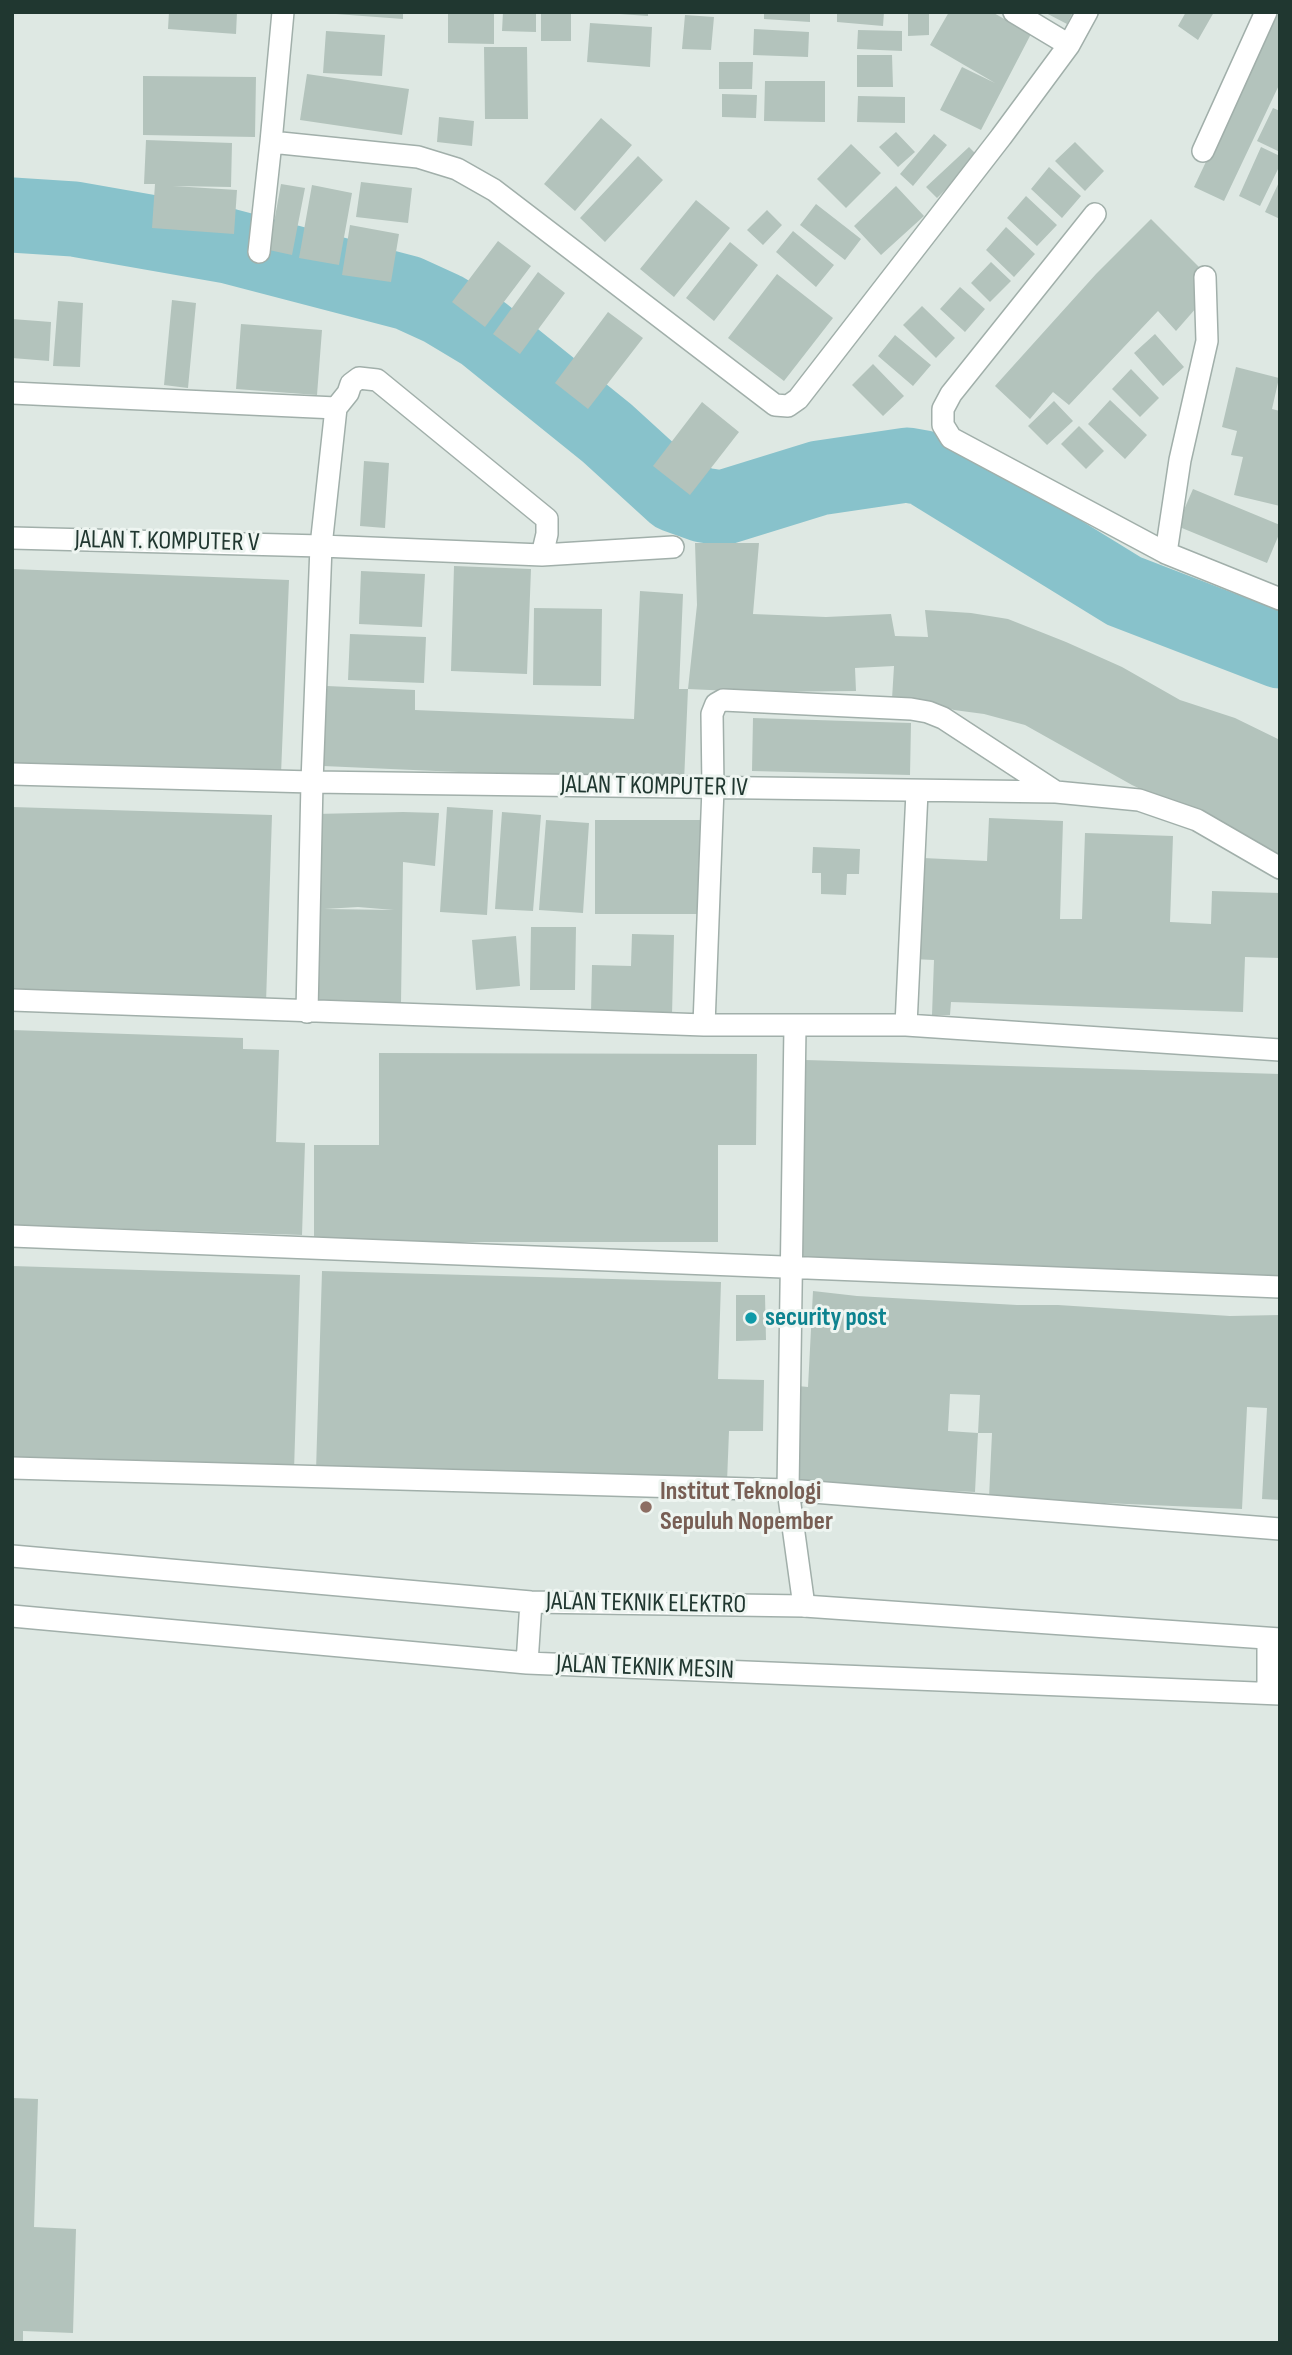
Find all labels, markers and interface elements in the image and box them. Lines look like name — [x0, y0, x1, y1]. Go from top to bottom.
street label: JALAN T. KOMPUTER V — [74, 525, 260, 559]
street label: JALAN T KOMPUTER IV — [560, 770, 748, 804]
place label: security post — [765, 1302, 887, 1334]
marker: security post — [743, 1310, 759, 1326]
place label: Institut Teknologi Sepuluh Nopember — [660, 1476, 833, 1538]
marker: Institut Teknologi Sepuluh Nopember — [638, 1499, 654, 1515]
street label: JALAN TEKNIK ELEKTRO — [546, 1587, 746, 1621]
street label: JALAN TEKNIK MESIN — [555, 1649, 735, 1687]

